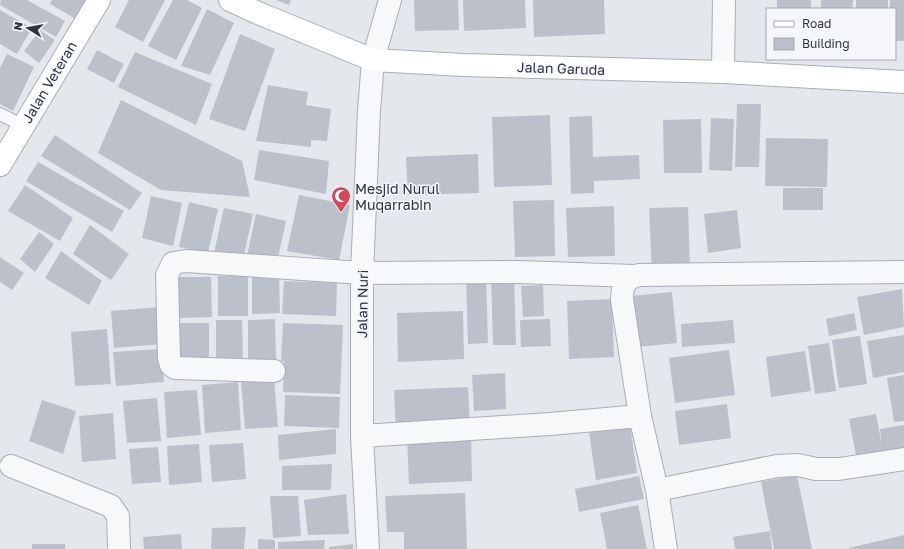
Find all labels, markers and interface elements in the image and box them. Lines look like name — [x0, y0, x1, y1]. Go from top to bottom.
north arrow — [8, 8, 48, 48]
legend — [766, 8, 896, 60]
text: Road — [802, 16, 831, 31]
text: N — [11, 21, 25, 31]
text: Building — [802, 36, 850, 51]
street label: Jalan Veteran — [18, 38, 80, 126]
street label: Jalan Garuda — [517, 58, 605, 78]
place label: Mesjid Nurul Muqarrabin — [355, 180, 440, 213]
mosque icon: Mesjid Nurul Muqarrabin — [330, 185, 352, 213]
street label: Jalan Nuri — [353, 270, 371, 338]

